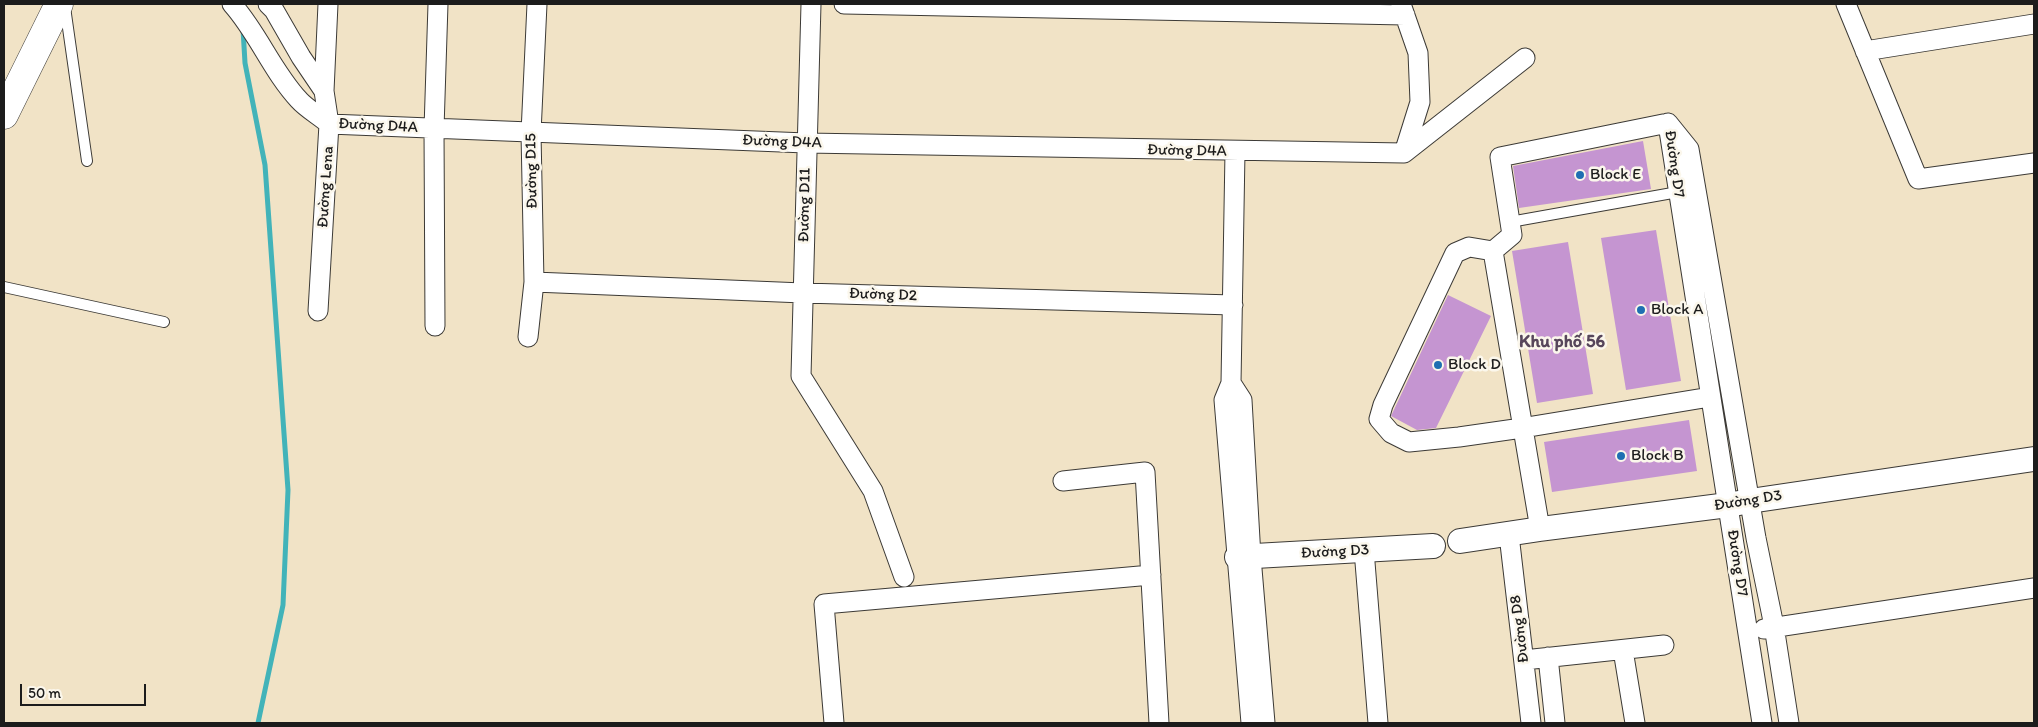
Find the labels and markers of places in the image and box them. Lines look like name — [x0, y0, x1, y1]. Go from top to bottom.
place label: Block E — [1590, 165, 1641, 185]
marker: Block E — [1574, 169, 1586, 181]
place label: Block A — [1651, 300, 1703, 320]
marker: Block A — [1635, 304, 1647, 316]
place label: Block D — [1448, 355, 1501, 375]
marker: Block D — [1432, 359, 1444, 371]
place label: Block B — [1631, 446, 1684, 466]
marker: Block B — [1615, 450, 1627, 462]

